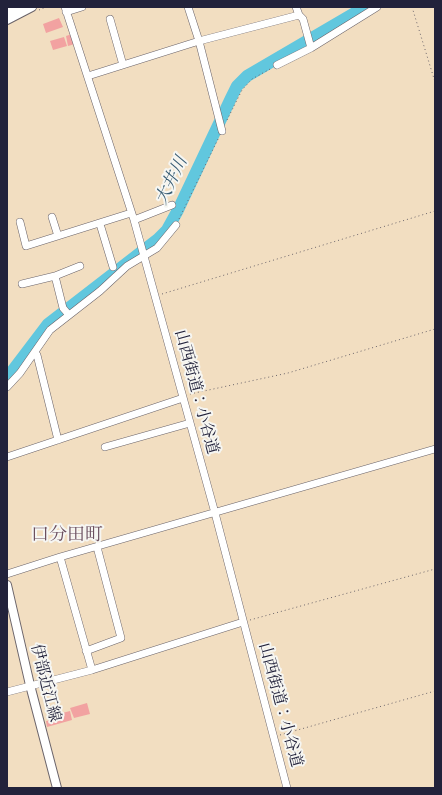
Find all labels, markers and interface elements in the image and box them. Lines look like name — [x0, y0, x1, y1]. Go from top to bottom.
water label: 大井川 — [152, 154, 192, 208]
street label: 山西街道：小谷道 — [170, 328, 222, 456]
district label: 口分田町 — [31, 524, 103, 546]
street label: 山西街道：小谷道 — [254, 641, 306, 769]
street label: 伊部近江線 — [26, 642, 64, 724]

